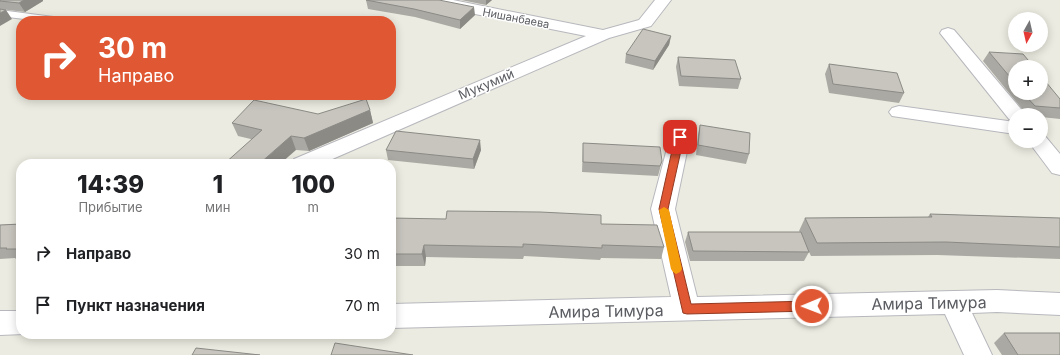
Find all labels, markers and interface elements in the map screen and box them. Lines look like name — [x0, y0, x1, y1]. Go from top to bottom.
street label: Нишанбаева — [481, 5, 551, 31]
north arrow — [1008, 12, 1048, 52]
map controls — [1008, 12, 1048, 148]
text: 30 m — [98, 31, 167, 65]
icon: right — [32, 32, 84, 84]
button: + — [1008, 60, 1048, 100]
text: Направо — [98, 65, 174, 86]
street label: Мукумий — [456, 65, 516, 103]
button: − — [1008, 108, 1048, 148]
pin — [663, 120, 697, 154]
icon: arrive — [669, 126, 691, 148]
text: 14:39 — [77, 170, 144, 199]
text: 1 — [212, 170, 223, 199]
text: 100 — [291, 170, 335, 199]
text: Прибытие — [78, 199, 143, 215]
text: мин — [205, 199, 230, 215]
text: m — [307, 199, 319, 215]
icon: right — [32, 242, 54, 264]
text: Направо — [66, 244, 131, 263]
text: 30 m — [344, 244, 380, 263]
position arrow — [791, 285, 833, 327]
street label: Амира Тимура — [871, 292, 987, 314]
icon: arrive — [32, 294, 54, 316]
text: Пункт назначения — [66, 296, 205, 315]
text: 70 m — [345, 296, 380, 315]
street label: Амира Тимура — [548, 300, 664, 322]

